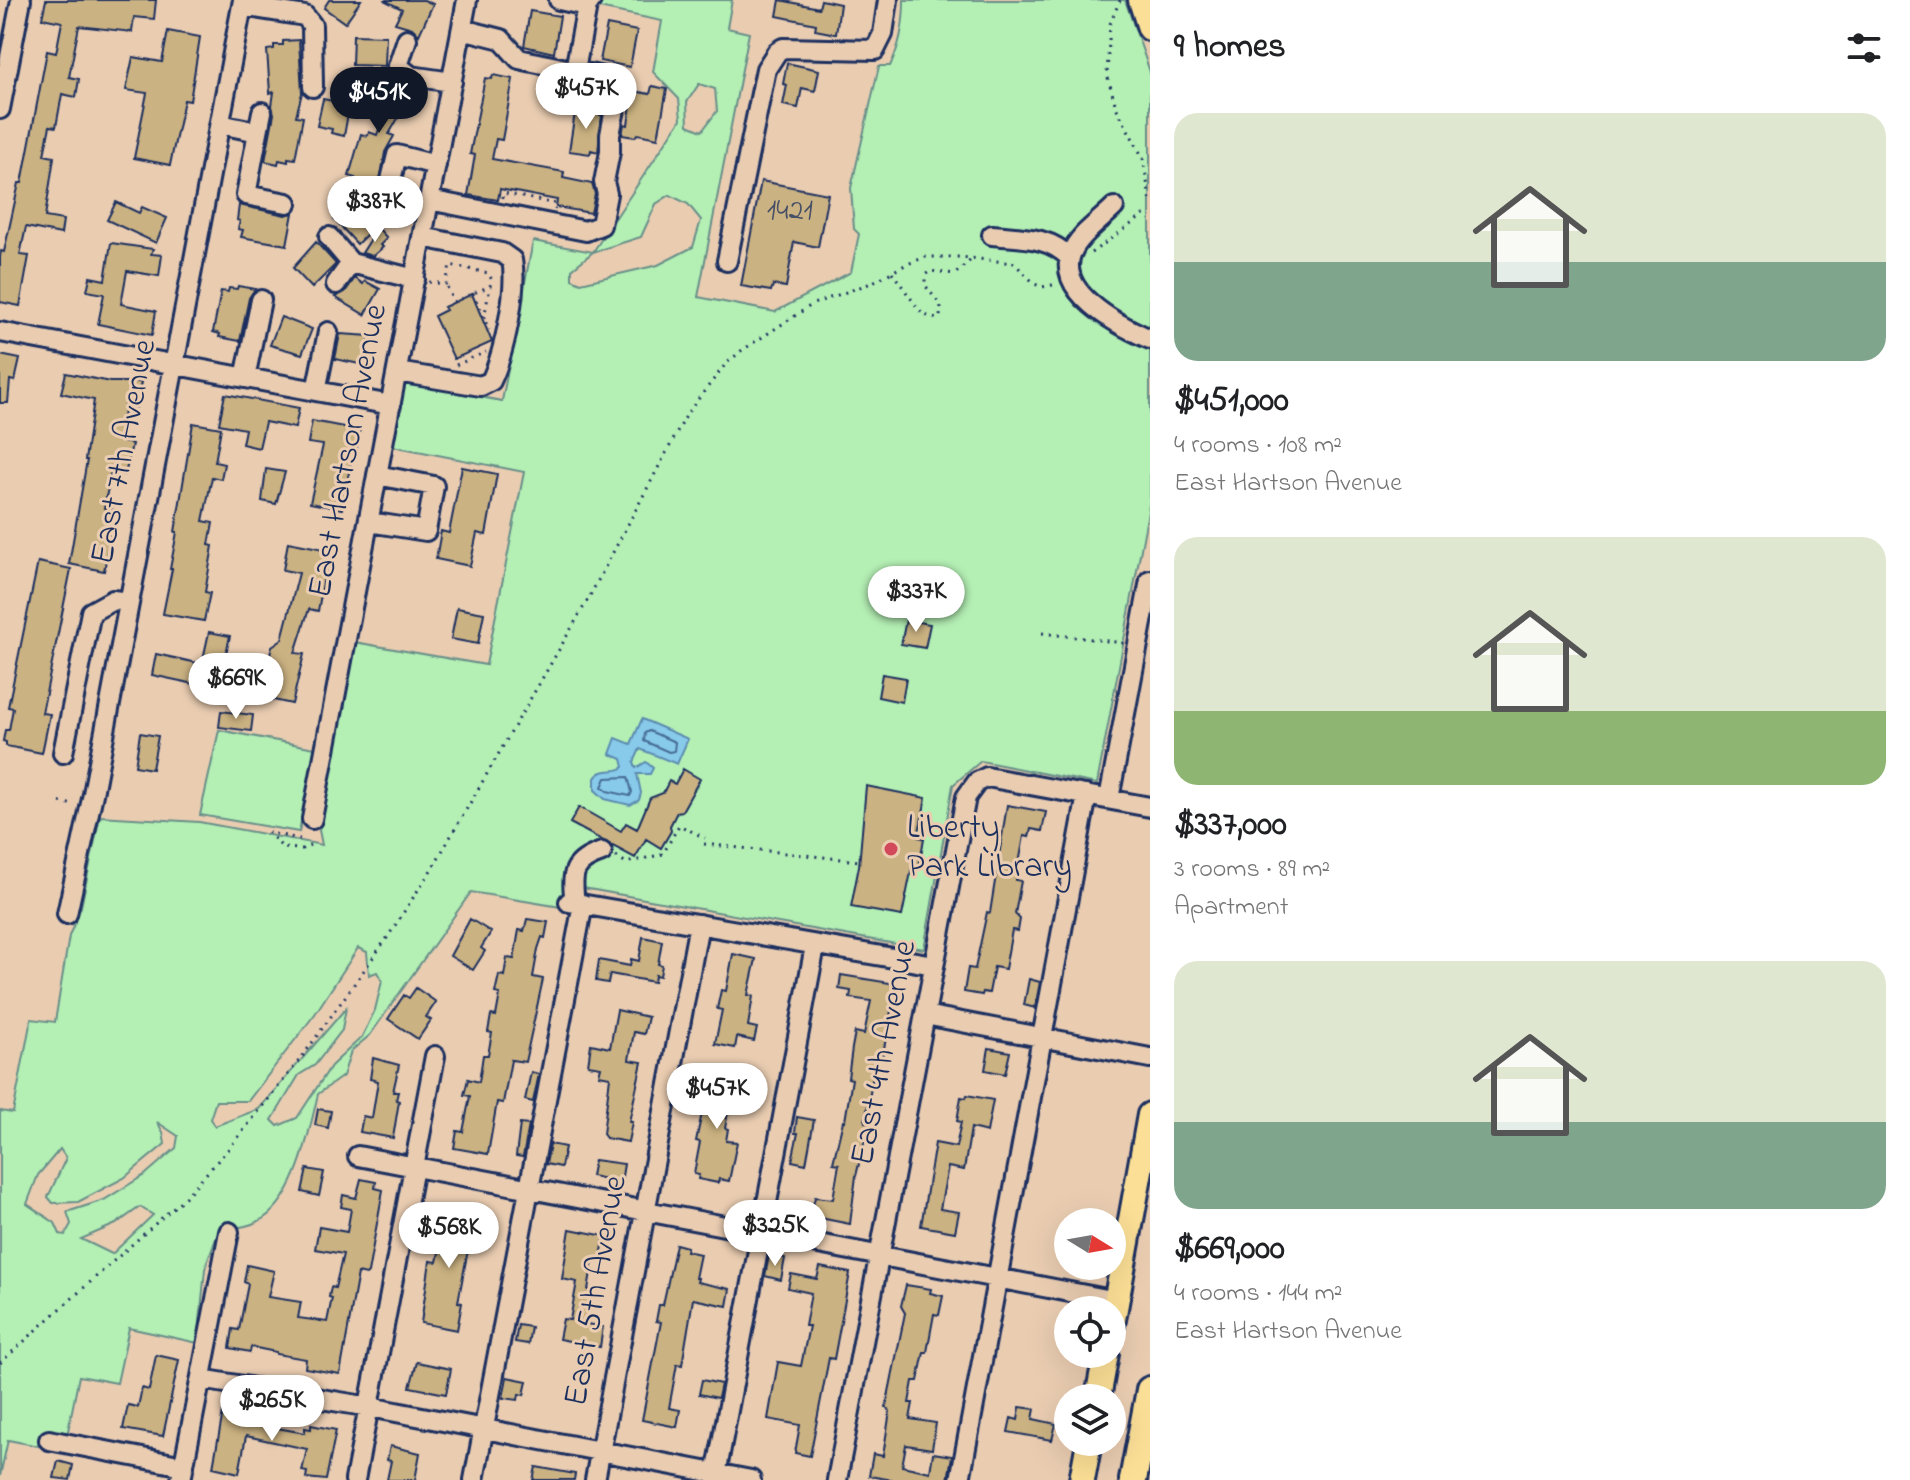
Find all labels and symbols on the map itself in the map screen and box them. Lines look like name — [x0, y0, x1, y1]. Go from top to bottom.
pin: $457K — [530, 63, 642, 131]
pin: $451K — [323, 67, 435, 135]
pin: $387K — [319, 176, 431, 244]
house number: 1421 — [767, 190, 813, 234]
street label: East Hartson Avenue — [296, 299, 402, 602]
street label: East 7th Avenue — [79, 335, 171, 569]
pin: $337K — [860, 566, 972, 634]
pin: $669K — [180, 653, 292, 721]
place label: Liberty Park Library — [907, 804, 1072, 893]
marker: Liberty Park Library — [882, 840, 900, 858]
street label: East 4th Avenue — [839, 936, 931, 1170]
pin: $457K — [661, 1063, 773, 1131]
street label: East 5th Avenue — [552, 1171, 642, 1410]
pin: $325K — [719, 1200, 831, 1268]
pin: $568K — [393, 1202, 505, 1270]
north arrow — [1054, 1208, 1126, 1280]
pin: $265K — [216, 1375, 328, 1443]

